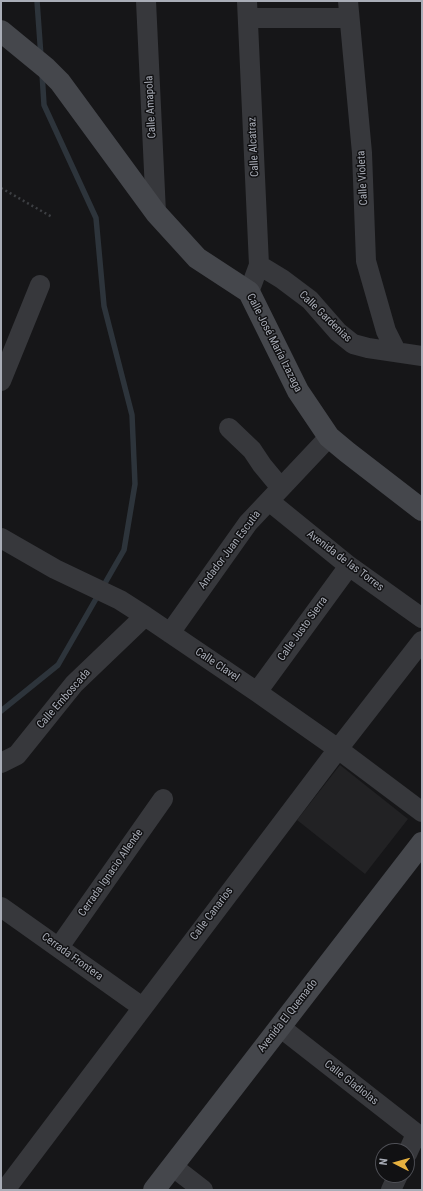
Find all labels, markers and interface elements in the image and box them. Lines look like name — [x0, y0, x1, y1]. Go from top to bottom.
street label: Calle Amapola — [143, 75, 159, 139]
street label: Calle Alcatraz — [246, 117, 262, 177]
street label: Calle Violeta — [355, 150, 371, 206]
street label: Calle Gardenias — [296, 289, 354, 345]
street label: Calle José María Izazaga — [243, 292, 305, 394]
street label: Andador Juan Escutia — [196, 508, 264, 592]
street label: Avenida de las Torres — [304, 528, 386, 594]
street label: Calle Justo Sierra — [275, 594, 331, 664]
street label: Calle Clavel — [192, 645, 242, 685]
street label: Calle Emboscada — [34, 666, 94, 732]
street label: Cerrada Ignacio Allende — [76, 827, 146, 919]
street label: Calle Canarios — [188, 885, 236, 943]
street label: Cerrada Frontera — [39, 930, 105, 984]
street label: Avenida El Quemado — [255, 977, 321, 1055]
street label: Calle Gladiolas — [321, 1058, 381, 1108]
north arrow — [375, 1143, 415, 1183]
text: N — [377, 1158, 390, 1166]

